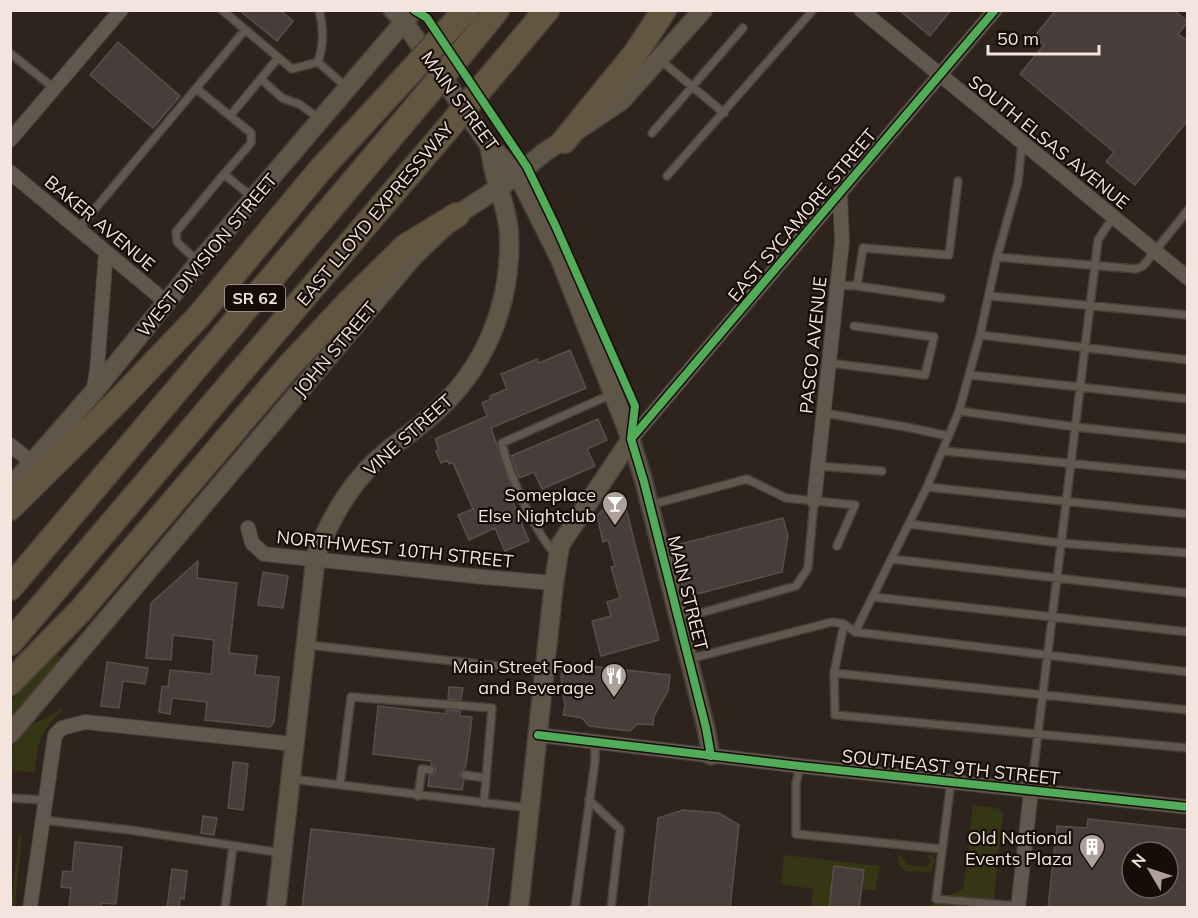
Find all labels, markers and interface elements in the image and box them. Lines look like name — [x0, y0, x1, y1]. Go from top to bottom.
scale bar — [988, 18, 1099, 56]
text: 50 m — [997, 27, 1039, 50]
street label: MAIN STREET — [416, 47, 504, 155]
street label: SOUTH ELSAS AVENUE — [964, 70, 1134, 214]
street label: EAST LLOYD EXPRESSWAY — [292, 117, 459, 310]
street label: EAST SYCAMORE STREET — [723, 123, 881, 306]
street label: WEST DIVISION STREET — [132, 169, 282, 341]
street label: BAKER AVENUE — [40, 170, 160, 276]
street label: PASCO AVENUE — [794, 275, 832, 415]
road number: SR 62 — [225, 285, 285, 311]
street label: JOHN STREET — [288, 296, 382, 402]
street label: VINE STREET — [359, 389, 457, 481]
place label: Someplace Else Nightclub — [478, 483, 596, 527]
bar icon: Someplace Else Nightclub — [600, 489, 630, 527]
street label: NORTHWEST 10TH STREET — [275, 525, 515, 573]
street label: MAIN STREET — [663, 533, 713, 653]
place label: Main Street Food and Beverage — [453, 655, 594, 699]
restaurant icon: Main Street Food and Beverage — [599, 661, 629, 699]
street label: SOUTHEAST 9TH STREET — [841, 744, 1061, 790]
place label: Old National Events Plaza — [965, 826, 1072, 870]
building icon: Old National Events Plaza — [1077, 832, 1107, 870]
north arrow — [1120, 840, 1180, 900]
text: N — [1127, 850, 1150, 872]

